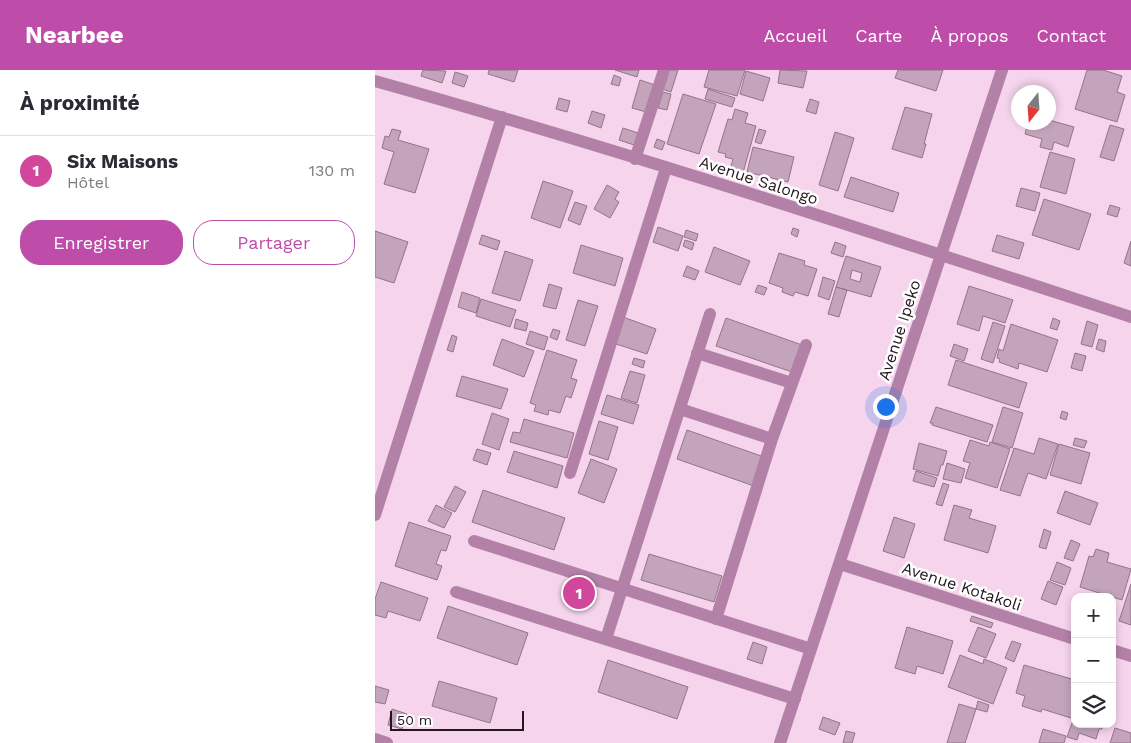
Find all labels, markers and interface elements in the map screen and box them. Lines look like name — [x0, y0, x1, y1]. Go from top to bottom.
text: Nearbee — [25, 21, 124, 49]
text: Accueil — [764, 25, 827, 46]
text: Carte — [855, 25, 902, 46]
text: À propos — [930, 25, 1008, 46]
text: Contact — [1036, 25, 1106, 46]
north arrow — [1011, 85, 1056, 130]
text: À proximité — [20, 90, 140, 115]
text: Six Maisons — [67, 150, 178, 173]
street label: Avenue Salongo — [697, 152, 821, 209]
text: 1 — [33, 161, 39, 180]
text: 130 m — [309, 161, 355, 180]
text: Hôtel — [67, 173, 109, 192]
button: Enregistrer — [20, 220, 183, 265]
button: Partager — [193, 220, 355, 265]
street label: Avenue Ipeko — [874, 278, 925, 383]
your location — [873, 394, 899, 420]
street label: Avenue Kotakoli — [900, 558, 1024, 615]
pin: 1 — [563, 574, 595, 612]
map controls — [1071, 593, 1116, 728]
button: + — [1071, 593, 1116, 638]
button: − — [1071, 638, 1116, 683]
button: layers — [1071, 683, 1116, 728]
scale bar — [390, 708, 524, 731]
text: 50 m — [397, 712, 432, 728]

